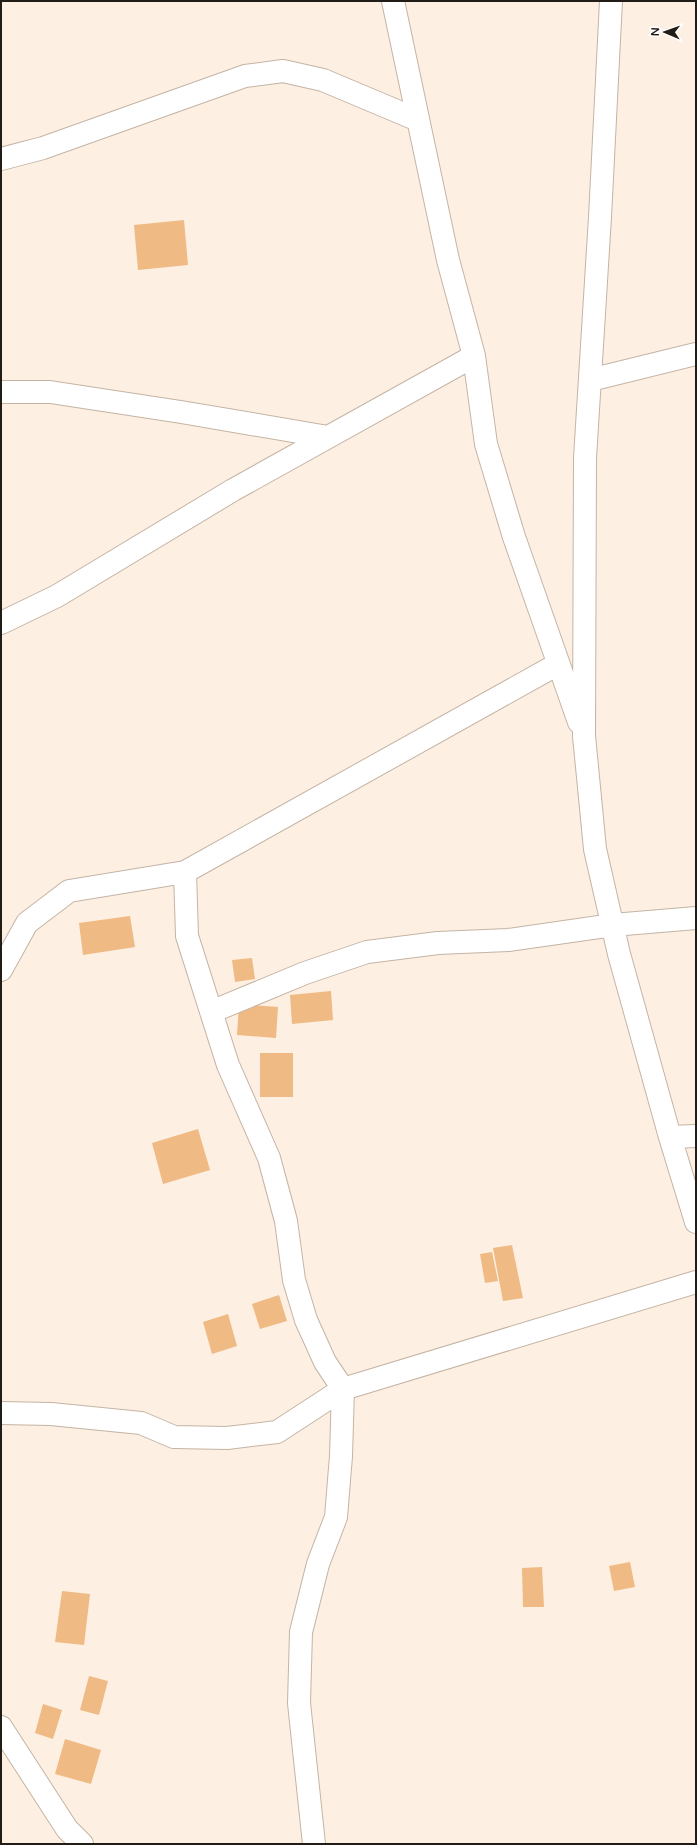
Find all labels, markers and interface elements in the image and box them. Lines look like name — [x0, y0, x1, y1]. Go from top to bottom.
north arrow — [645, 12, 685, 52]
text: N — [649, 27, 662, 36]

